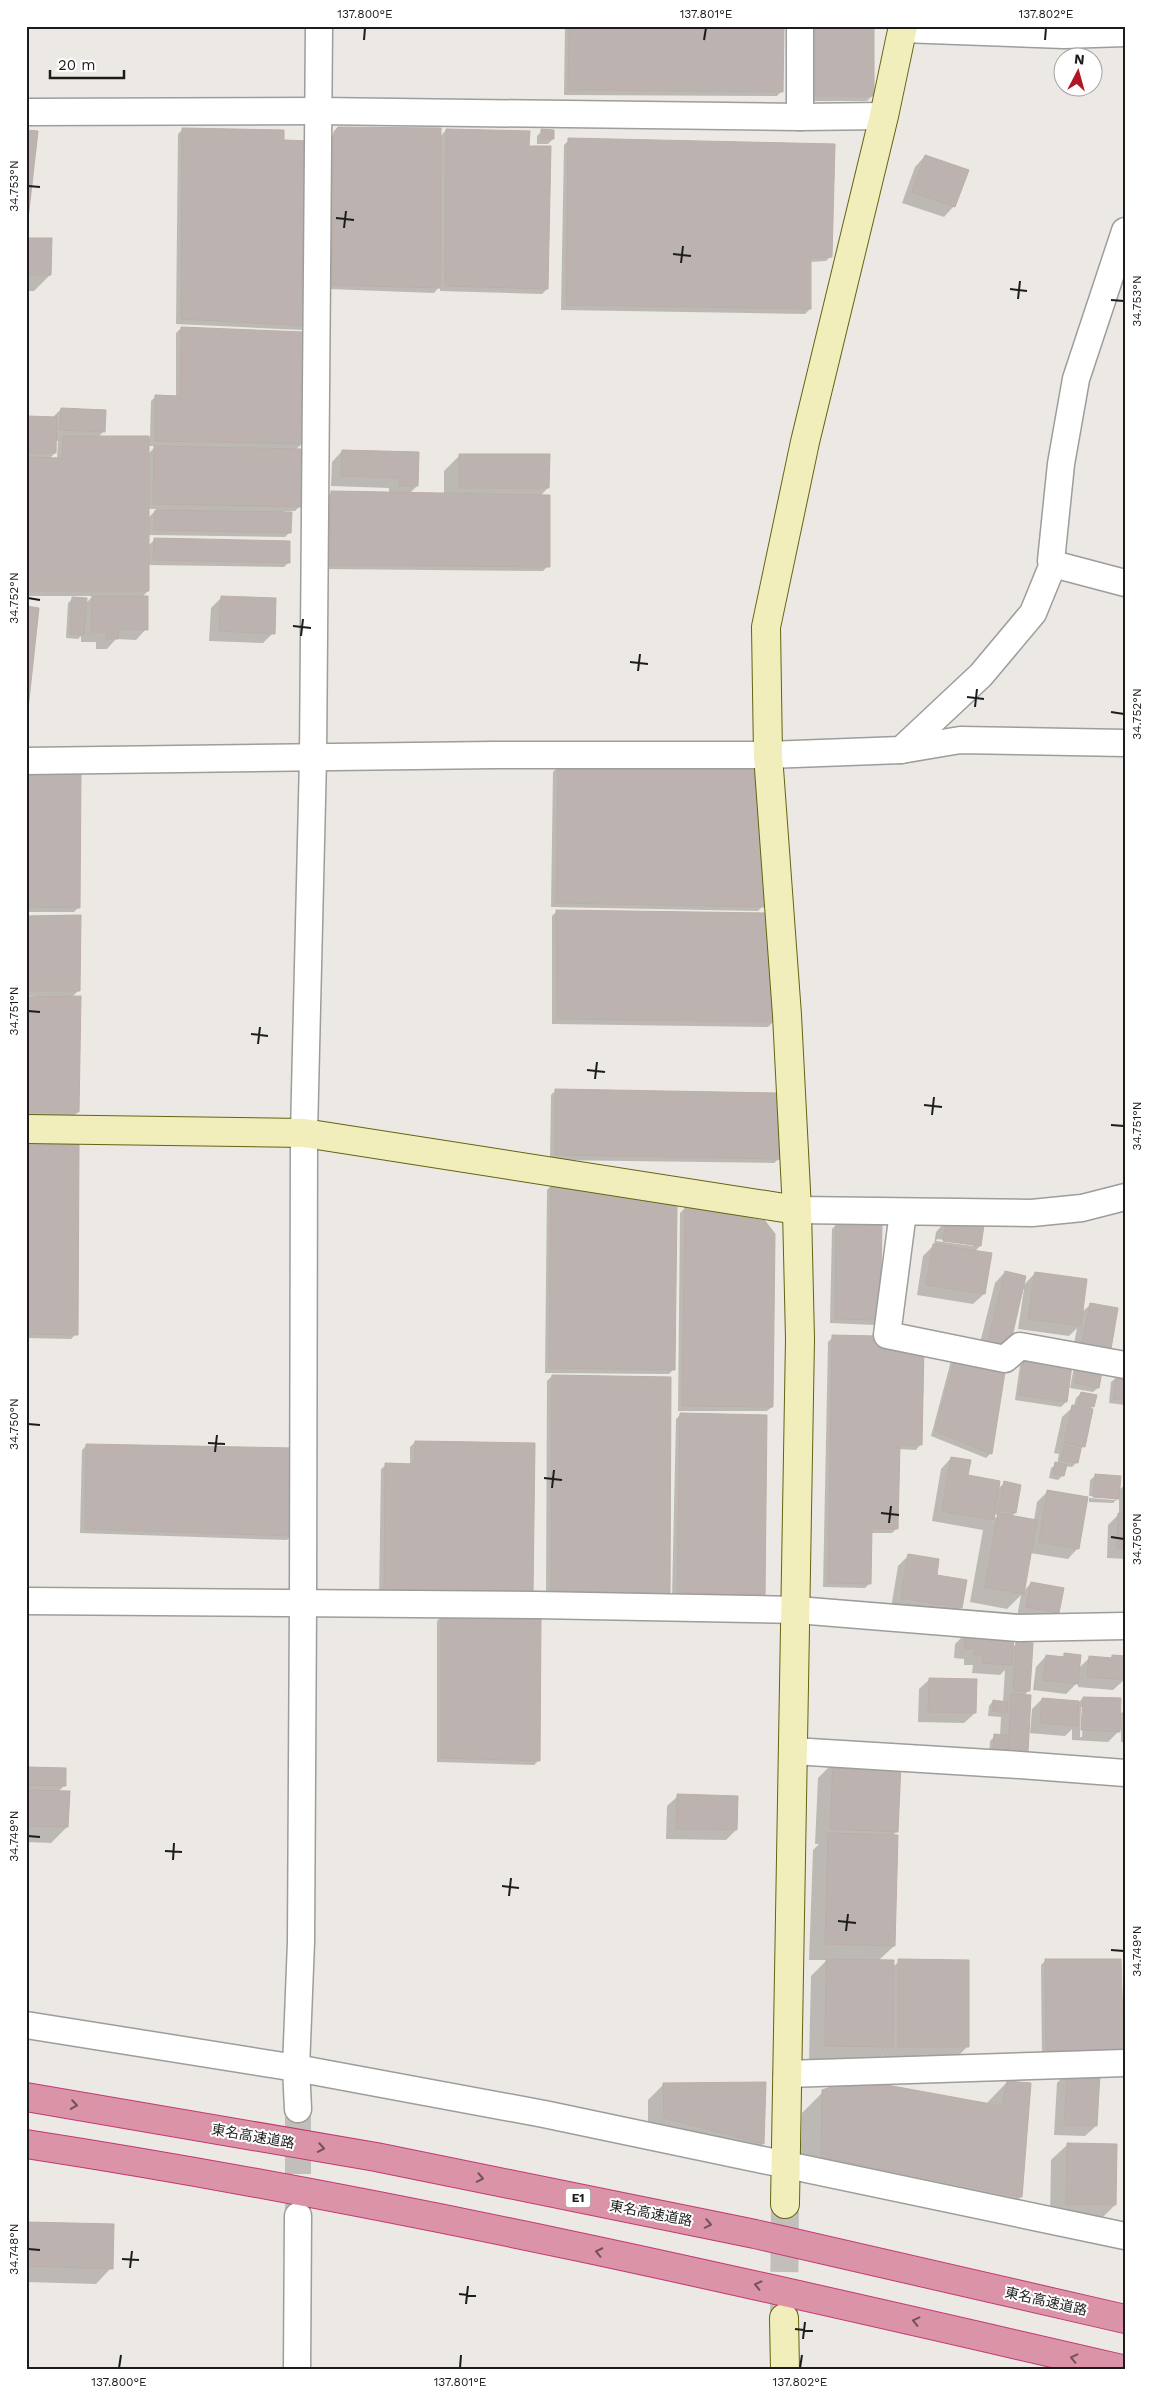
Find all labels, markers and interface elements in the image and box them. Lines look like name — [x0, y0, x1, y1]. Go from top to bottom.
text: 137.800°E — [337, 7, 393, 21]
text: 137.801°E — [680, 7, 733, 21]
text: 137.802°E — [1019, 7, 1074, 21]
scale bar — [50, 48, 124, 80]
north arrow — [1054, 48, 1104, 98]
text: N — [1073, 51, 1085, 68]
text: 20 m — [58, 56, 96, 74]
text: 34.753°N — [7, 160, 21, 212]
text: 34.753°N — [1130, 275, 1144, 327]
text: 34.752°N — [7, 572, 21, 624]
text: 34.752°N — [1130, 688, 1144, 740]
text: 34.751°N — [7, 986, 21, 1036]
text: 34.751°N — [1130, 1101, 1144, 1151]
text: 34.750°N — [7, 1398, 21, 1450]
text: 34.750°N — [1130, 1513, 1144, 1565]
text: 34.749°N — [7, 1810, 21, 1862]
text: 34.749°N — [1130, 1925, 1144, 1977]
one-way arrow — [70, 2099, 79, 2109]
street label: 東名高速道路 — [210, 2121, 296, 2151]
one-way arrow — [316, 2142, 325, 2152]
one-way arrow — [476, 2173, 485, 2183]
road number: E1 — [566, 2188, 590, 2208]
street label: 東名高速道路 — [608, 2197, 694, 2229]
one-way arrow — [704, 2218, 713, 2229]
text: 34.748°N — [7, 2223, 21, 2275]
one-way arrow — [594, 2247, 603, 2258]
one-way arrow — [753, 2280, 762, 2291]
street label: 東名高速道路 — [1003, 2284, 1089, 2318]
one-way arrow — [912, 2316, 920, 2327]
one-way arrow — [1070, 2353, 1079, 2364]
text: 137.800°E — [91, 2375, 147, 2389]
text: 137.801°E — [434, 2375, 487, 2389]
text: 137.802°E — [773, 2375, 828, 2389]

